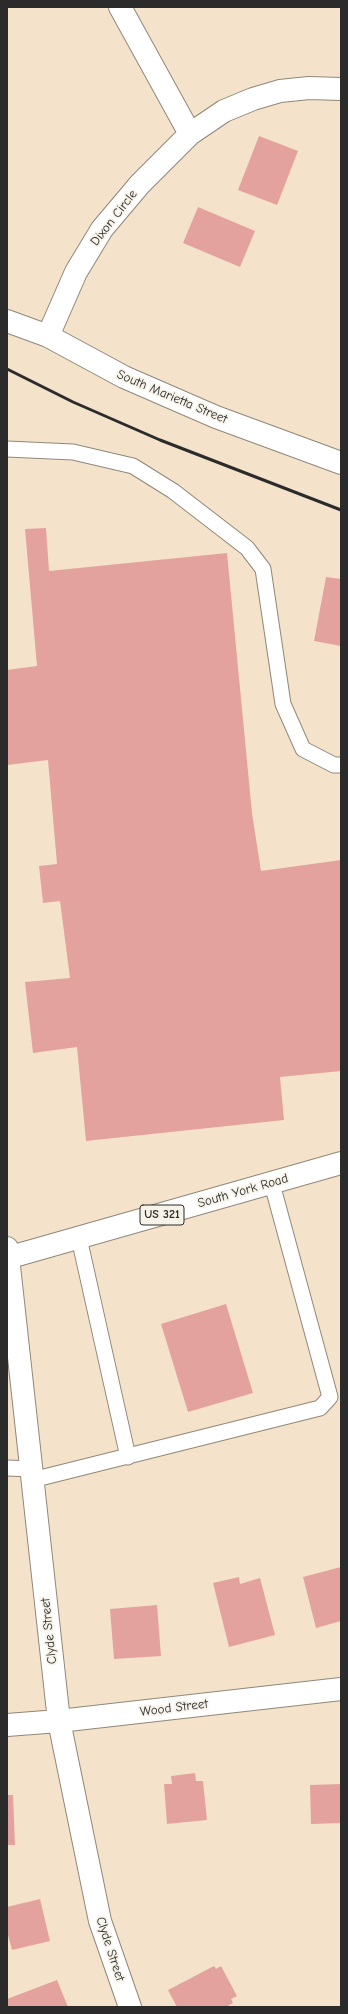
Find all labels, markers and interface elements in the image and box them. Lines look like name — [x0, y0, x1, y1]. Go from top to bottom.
street label: Dixon Circle — [87, 187, 141, 249]
street label: South Marietta Street — [114, 367, 230, 427]
street label: South York Road — [196, 1171, 290, 1211]
road number: US 321 — [140, 1205, 184, 1225]
street label: Clyde Street — [38, 1597, 60, 1665]
street label: Wood Street — [139, 1696, 209, 1720]
street label: Clyde Street — [92, 1915, 128, 1983]

